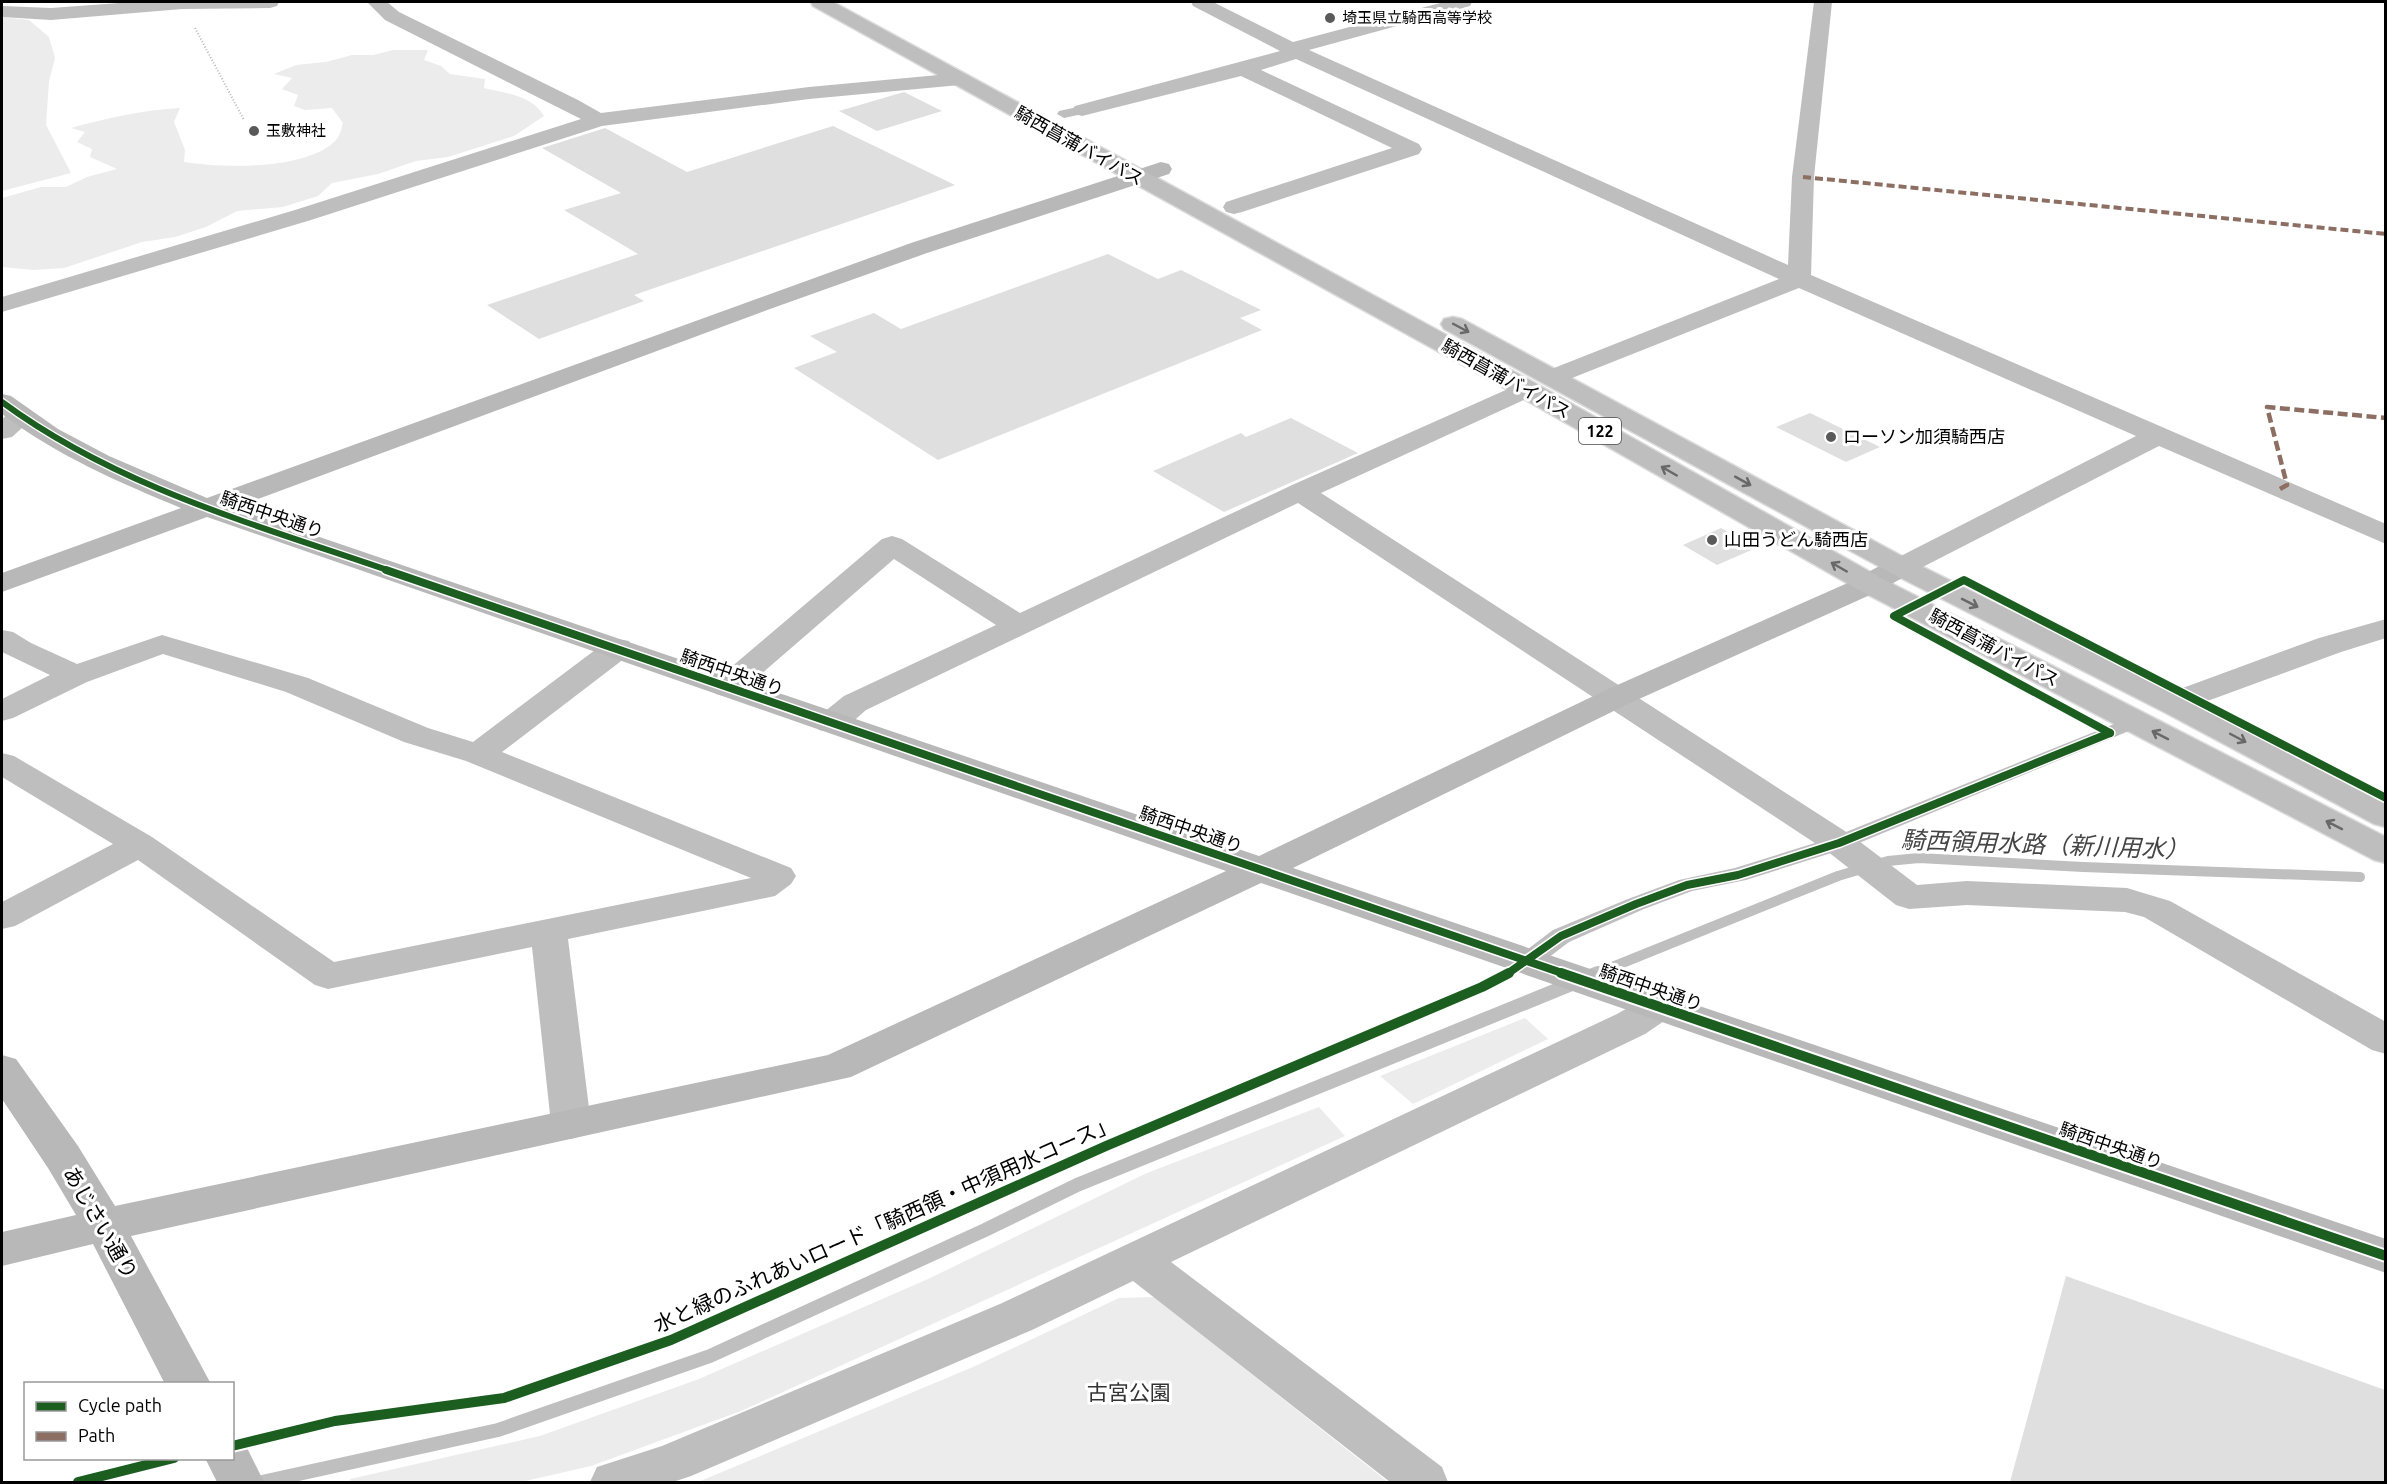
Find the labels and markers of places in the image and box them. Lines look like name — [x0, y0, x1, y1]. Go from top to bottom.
place label: 埼玉県立騎西高等学校 — [1342, 9, 1492, 26]
marker: 埼玉県立騎西高等学校 — [1323, 11, 1337, 25]
place label: 玉敷神社 — [266, 122, 326, 139]
marker: 玉敷神社 — [247, 124, 261, 138]
place label: ローソン加須騎西店 — [1843, 426, 2005, 446]
marker: ローソン加須騎西店 — [1824, 430, 1838, 444]
place label: 山田うどん騎西店 — [1724, 529, 1868, 549]
marker: 山田うどん騎西店 — [1705, 533, 1719, 547]

